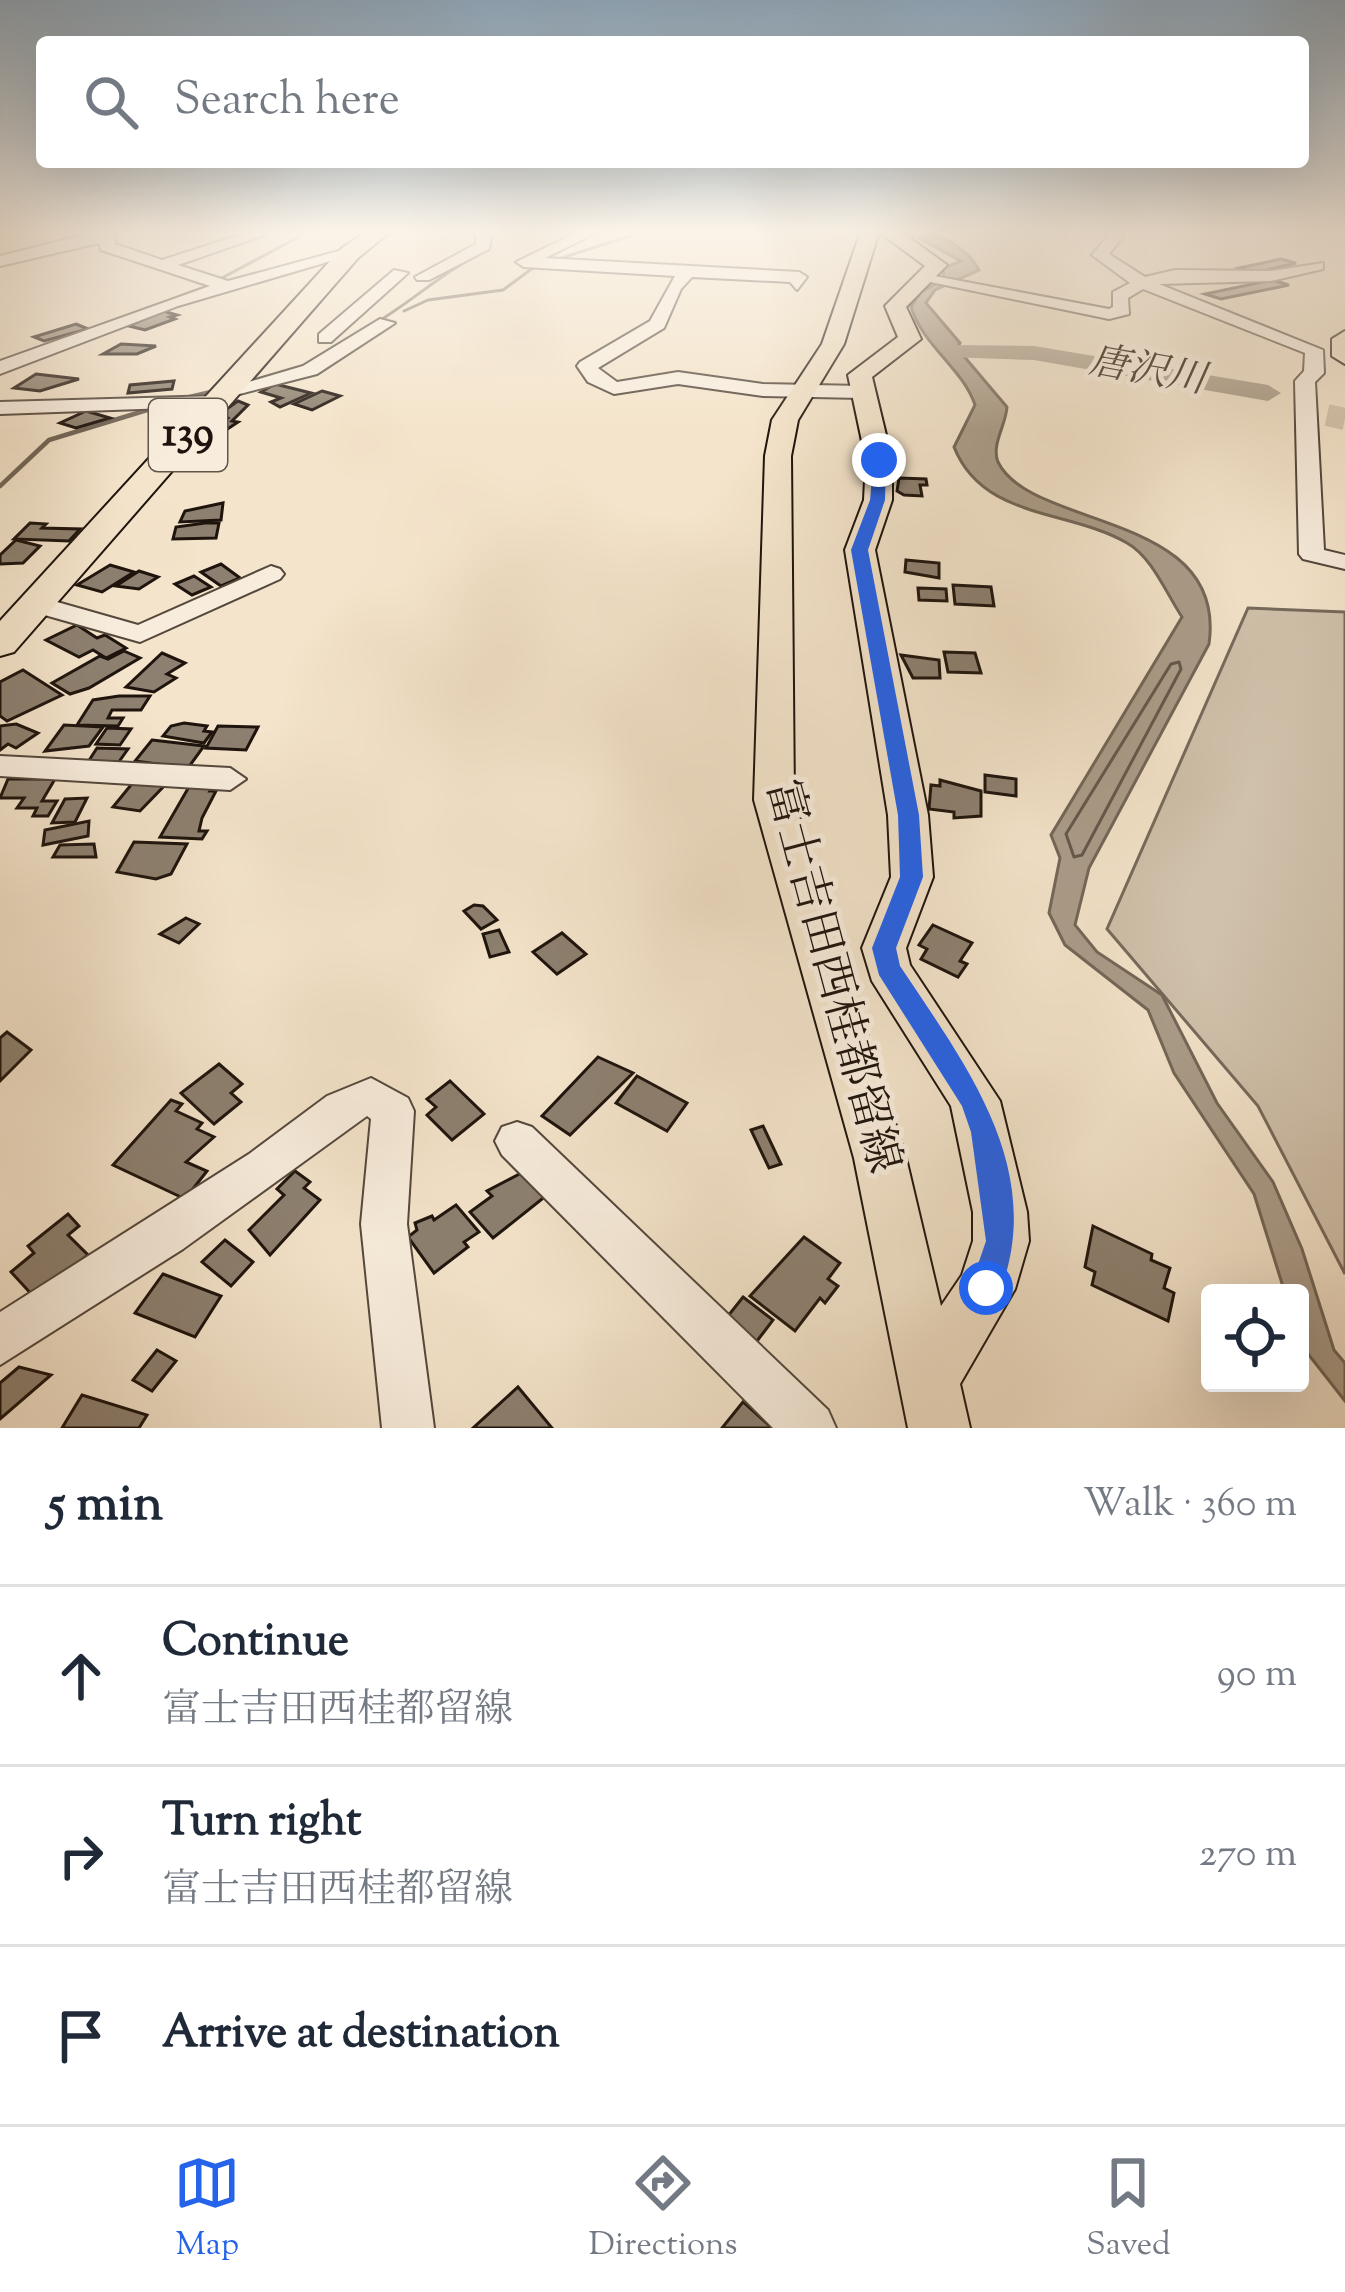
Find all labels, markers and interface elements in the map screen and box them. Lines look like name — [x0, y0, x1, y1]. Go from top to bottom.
search box — [36, 36, 1309, 168]
icon: search — [78, 69, 144, 135]
text: Search here — [174, 70, 400, 135]
water label: 唐沢川 — [1085, 335, 1213, 411]
road number: 139 — [149, 399, 227, 471]
route end — [852, 433, 906, 487]
street label: 富士吉田西桂都留線 — [746, 773, 914, 1181]
route start — [959, 1261, 1013, 1315]
map controls — [1201, 1284, 1309, 1392]
button: locate — [1201, 1284, 1309, 1392]
text: 5 min — [48, 1470, 163, 1543]
text: Walk · 360 m — [1083, 1478, 1297, 1534]
text: Continue — [162, 1611, 349, 1676]
icon: ahead — [48, 1643, 114, 1709]
text: 90 m — [1217, 1648, 1297, 1704]
text: 富士吉田西桂都留線 — [162, 1684, 513, 1740]
text: Turn right — [162, 1791, 361, 1856]
icon: right — [48, 1823, 114, 1889]
text: 270 m — [1199, 1828, 1297, 1884]
text: 富士吉田西桂都留線 — [162, 1864, 513, 1920]
icon: arrive — [48, 2003, 114, 2069]
text: Arrive at destination — [162, 2003, 560, 2068]
tab: Map — [174, 2150, 240, 2270]
tab: Directions — [589, 2150, 738, 2270]
tab: Saved — [1086, 2150, 1171, 2270]

